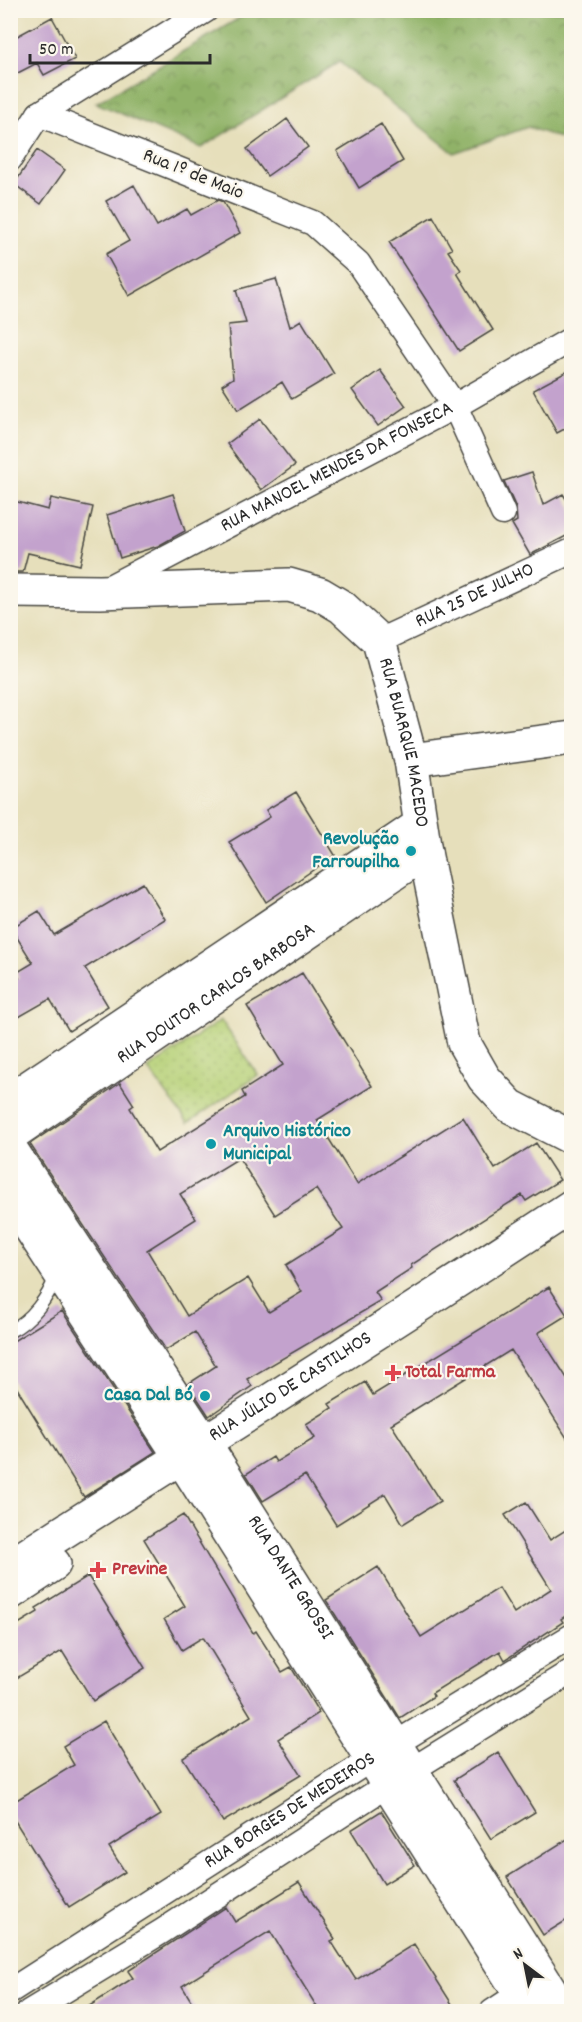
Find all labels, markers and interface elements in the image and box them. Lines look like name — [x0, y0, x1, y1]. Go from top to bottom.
scale bar — [30, 27, 210, 65]
text: 50 m — [39, 38, 74, 63]
street label: Rua 1º de Maio — [138, 142, 248, 208]
street label: RUA MANOEL MENDES DA FONSECA — [216, 395, 459, 540]
street label: RUA 25 DE JULHO — [411, 556, 539, 636]
street label: RUA BUARQUE MACEDO — [370, 655, 435, 829]
place label: Revolução Farroupilha — [312, 826, 400, 877]
marker: Revolução Farroupilha — [404, 844, 418, 858]
street label: RUA DOUTOR CARLOS BARBOSA — [112, 916, 321, 1072]
place label: Arquivo Histórico Municipal — [223, 1118, 351, 1169]
marker: Arquivo Histórico Municipal — [204, 1137, 218, 1151]
street label: RUA JÚLIO DE CASTILHOS — [204, 1325, 378, 1450]
place label: Total Farma — [405, 1359, 496, 1387]
marker: Total Farma — [386, 1366, 400, 1380]
place label: Casa Dal Bó — [104, 1382, 193, 1410]
marker: Casa Dal Bó — [198, 1389, 212, 1403]
street label: RUA DANTE GROSSI — [240, 1510, 340, 1646]
place label: Previne — [112, 1556, 168, 1584]
marker: Previne — [89, 1561, 107, 1579]
street label: RUA BORGES DE MEDEIROS — [199, 1746, 381, 1877]
north arrow — [495, 1935, 555, 1995]
text: N — [509, 1943, 528, 1966]

